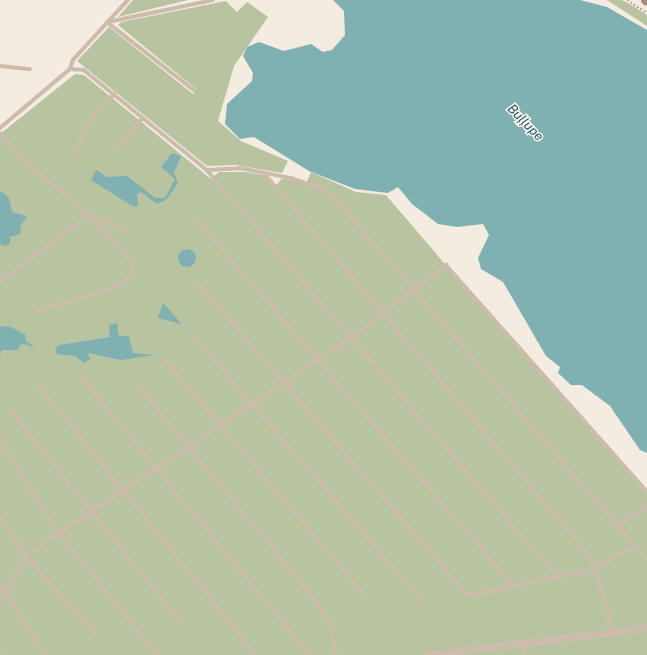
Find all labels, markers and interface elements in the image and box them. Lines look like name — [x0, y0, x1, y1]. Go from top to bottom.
water label: Buļļupe — [504, 101, 546, 145]

